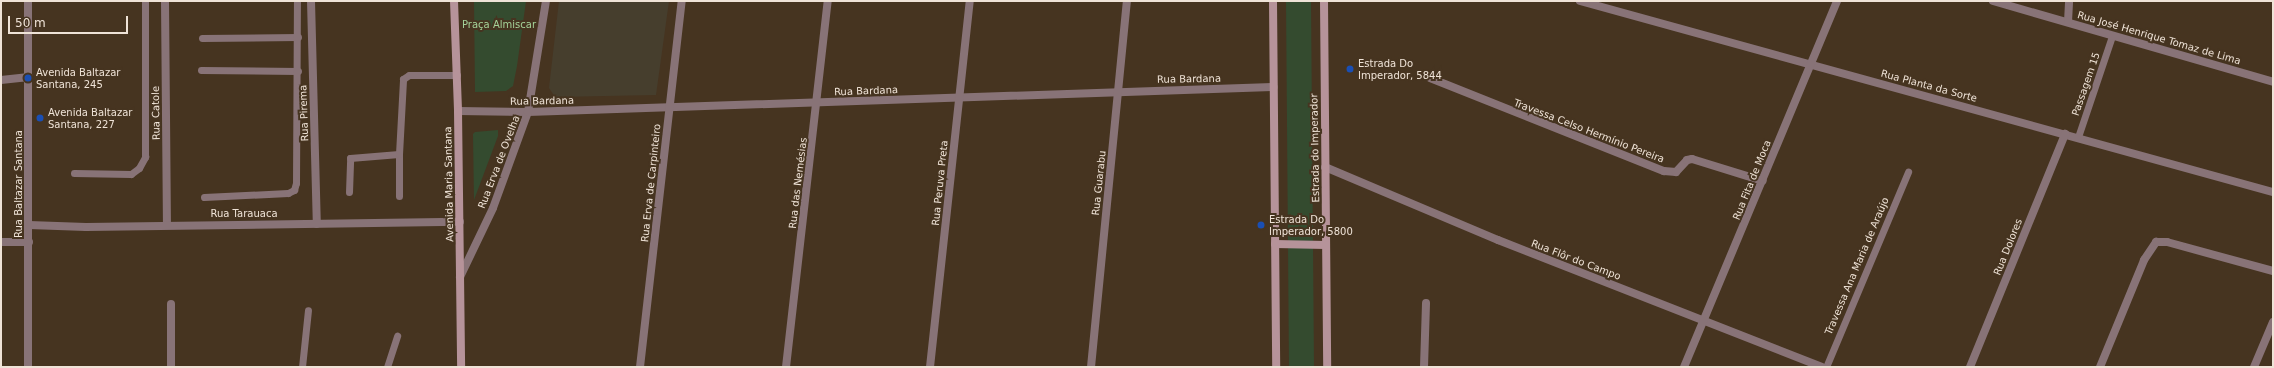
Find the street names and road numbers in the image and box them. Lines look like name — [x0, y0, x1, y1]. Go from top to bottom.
street label: Rua José Henrique Tomaz de Lima — [2076, 9, 2242, 67]
street label: Passagem 15 — [2070, 51, 2102, 117]
street label: Rua Planta da Sorte — [1880, 67, 1978, 105]
street label: Rua Bardana — [1157, 72, 1221, 86]
street label: Rua Pirema — [297, 84, 311, 142]
street label: Rua Bardana — [834, 84, 898, 98]
street label: Rua Catole — [150, 86, 162, 140]
street label: Estrada do Imperador — [1308, 93, 1322, 203]
street label: Rua Bardana — [510, 94, 574, 108]
street label: Travessa Celso Hermínio Pereira — [1512, 97, 1666, 165]
street label: Rua Erva de Ovelha — [476, 114, 522, 210]
street label: Rua Erva de Carpinteiro — [639, 123, 663, 243]
street label: Avenida Maria Santana — [442, 126, 456, 242]
street label: Rua Baltazar Santana — [13, 130, 25, 238]
street label: Rua das Nemésias — [786, 137, 810, 229]
street label: Rua Fita de Moca — [1730, 138, 1774, 222]
street label: Rua Peruva Preta — [930, 140, 950, 226]
street label: Rua Guarabu — [1090, 150, 1108, 216]
street label: Travessa Ana Maria de Araújo — [1823, 195, 1891, 337]
street label: Rua Tarauaca — [210, 208, 278, 220]
street label: Rua Dolores — [1991, 217, 2025, 277]
street label: Rua Flôr do Campo — [1529, 237, 1623, 283]

